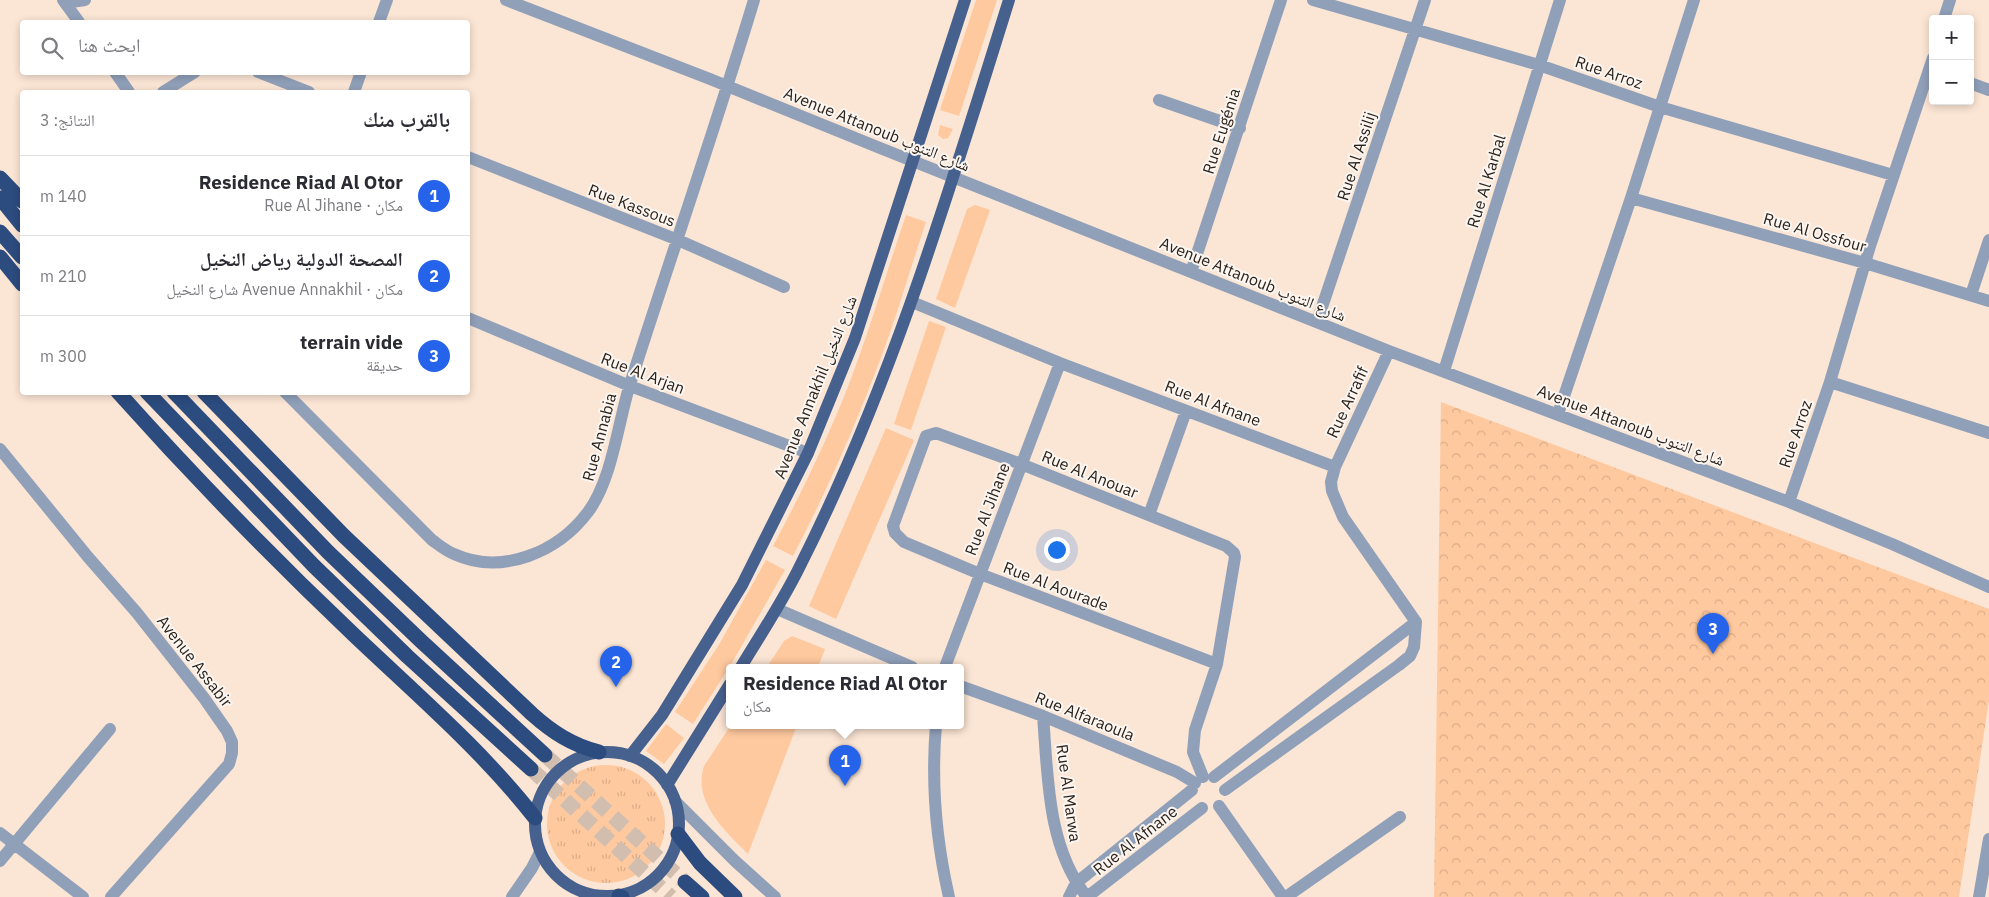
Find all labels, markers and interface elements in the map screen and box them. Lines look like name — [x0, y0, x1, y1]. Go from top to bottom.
map controls — [1929, 15, 1974, 105]
button: + — [1929, 15, 1974, 60]
search box — [20, 20, 470, 75]
text: ابحث هنا — [78, 33, 140, 57]
icon: search — [38, 34, 66, 62]
street label: Rue Arroz — [1573, 51, 1645, 93]
button: − — [1929, 60, 1974, 105]
street label: Avenue Attanoub شارع التنوب — [781, 82, 973, 176]
street label: Rue Eugénia — [1198, 85, 1244, 176]
text: بالقرب منك — [363, 105, 450, 133]
street label: Rue Al Assilij — [1332, 109, 1380, 203]
text: النتائج: 3 — [40, 110, 95, 130]
street label: Rue Al Karbal — [1462, 132, 1510, 230]
text: Residence Riad Al Otor — [199, 170, 403, 194]
street label: Rue Kassous — [586, 179, 678, 231]
text: 140 m — [40, 186, 87, 206]
text: 1 — [429, 186, 439, 206]
text: مكان · Rue Al Jihane — [264, 195, 403, 215]
street label: Rue Al Ossfour — [1761, 208, 1869, 256]
street label: Avenue Attanoub شارع التنوب — [1157, 232, 1349, 326]
text: المصحة الدولية رياض النخيل — [200, 247, 403, 271]
text: 210 m — [40, 266, 87, 286]
text: 2 — [429, 266, 439, 286]
text: مكان · Avenue Annakhil شارع النخيل — [166, 279, 403, 299]
street label: Avenue Annakhil شارع النخيل — [769, 292, 862, 482]
text: terrain vide — [300, 330, 403, 354]
text: 300 m — [40, 346, 87, 366]
text: 3 — [429, 346, 439, 366]
street label: Rue Al Arjan — [598, 348, 688, 398]
text: حديقة — [366, 355, 403, 375]
street label: Rue Arrafif — [1322, 363, 1372, 441]
street label: Rue Al Afnane — [1162, 376, 1264, 431]
street label: Avenue Attanoub شارع التنوب — [1534, 380, 1727, 471]
street label: Rue Annabia — [578, 390, 621, 483]
street label: Rue Arroz — [1774, 398, 1816, 470]
street label: Rue Al Anouar — [1039, 446, 1141, 502]
street label: Rue Al Jihane — [960, 459, 1014, 558]
your location — [1044, 537, 1070, 563]
street label: Rue Al Aourade — [1001, 557, 1112, 615]
street label: Avenue Assabir — [153, 611, 237, 711]
pin: 3 — [1697, 613, 1729, 654]
pin: 2 — [600, 646, 632, 687]
popup — [726, 664, 964, 729]
text: Residence Riad Al Otor — [743, 671, 947, 695]
street label: Rue Alfaraoula — [1032, 687, 1138, 745]
text: مكان — [743, 696, 771, 716]
street label: Rue Al Marwa — [1052, 743, 1086, 844]
pin: 1 — [829, 745, 861, 786]
street label: Rue Al Afnane — [1089, 801, 1181, 879]

